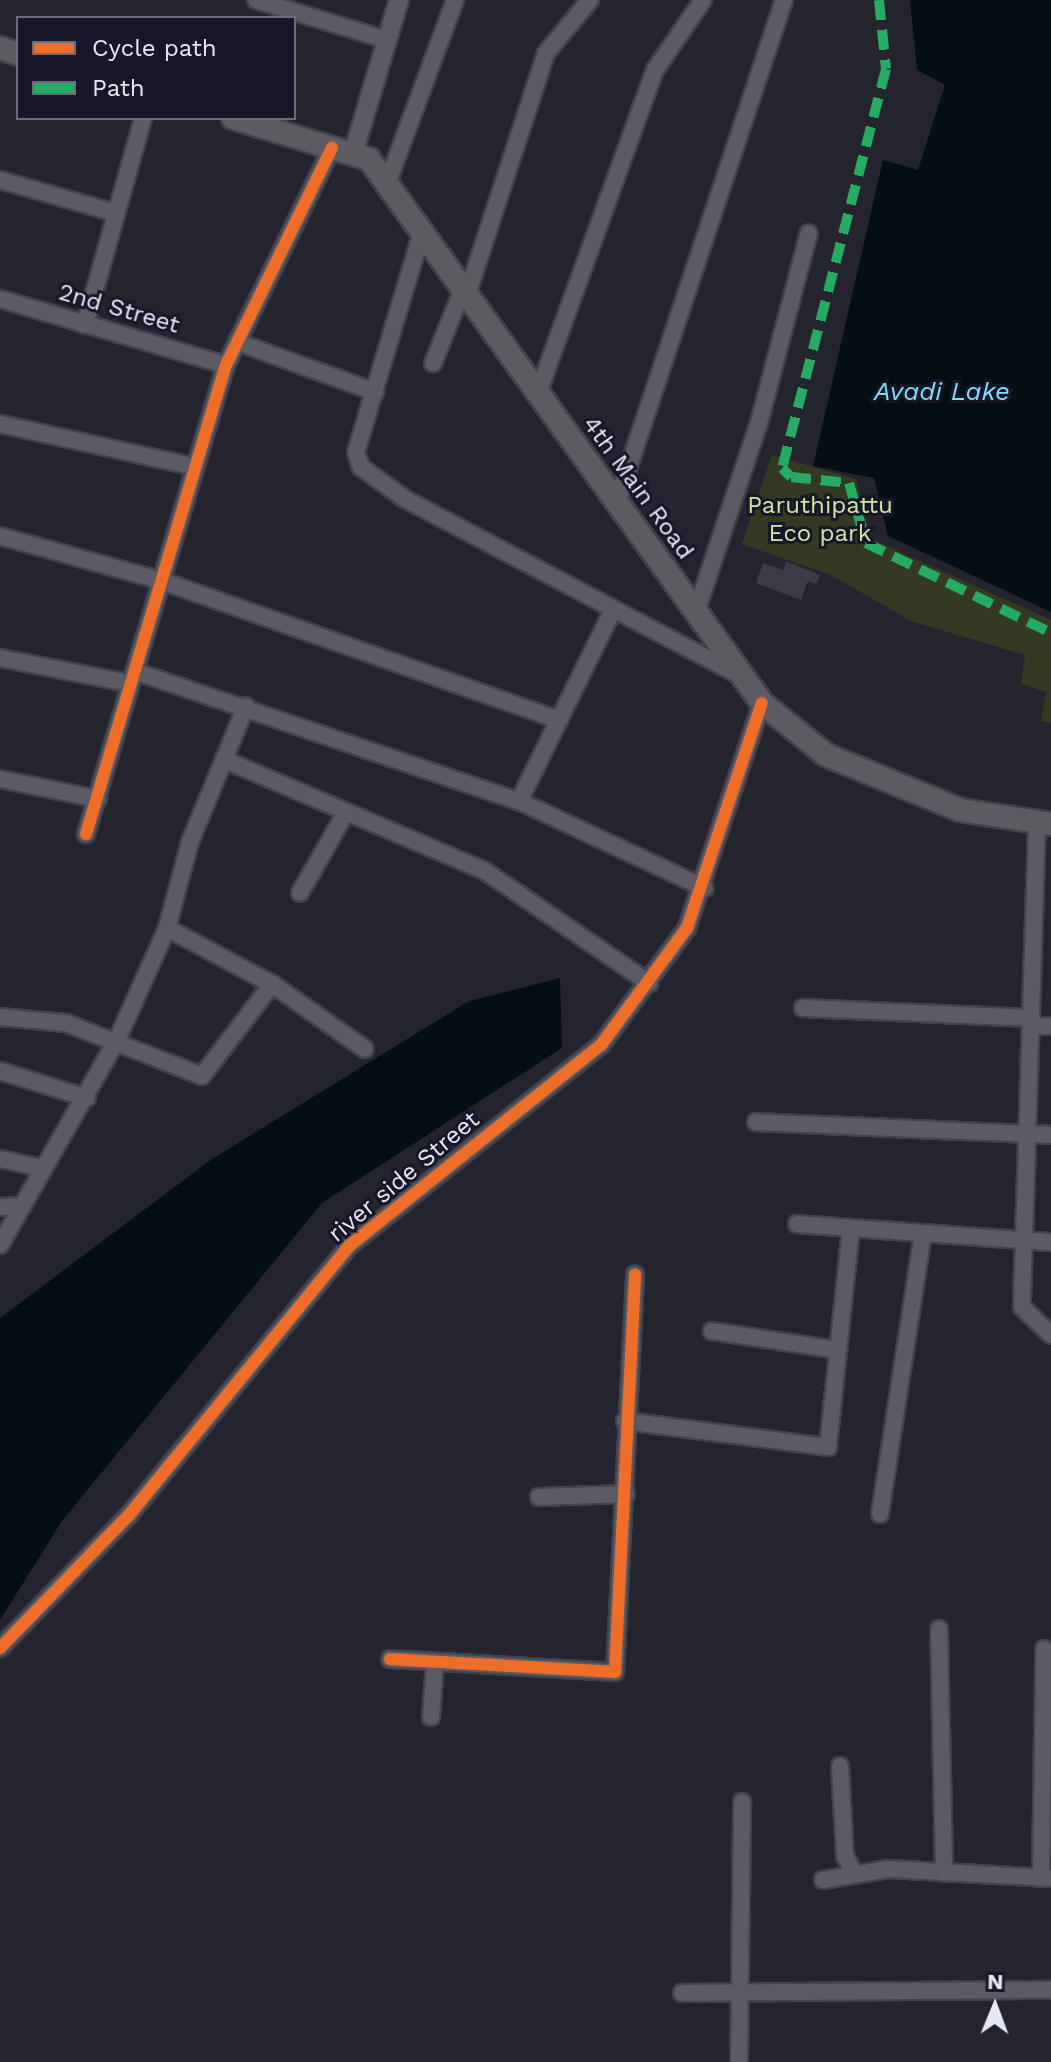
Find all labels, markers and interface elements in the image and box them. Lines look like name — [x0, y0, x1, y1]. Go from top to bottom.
legend — [16, 16, 296, 120]
text: Cycle path — [92, 34, 217, 62]
text: Path — [92, 74, 145, 102]
street label: 2nd Street — [55, 278, 183, 340]
water label: Avadi Lake — [874, 376, 1010, 408]
street label: 4th Main Road — [576, 411, 700, 565]
park label: Paruthipattu Eco park — [747, 492, 893, 548]
street label: river side Street — [322, 1105, 486, 1249]
north arrow — [955, 1966, 1035, 2046]
text: N — [987, 1969, 1004, 1994]

